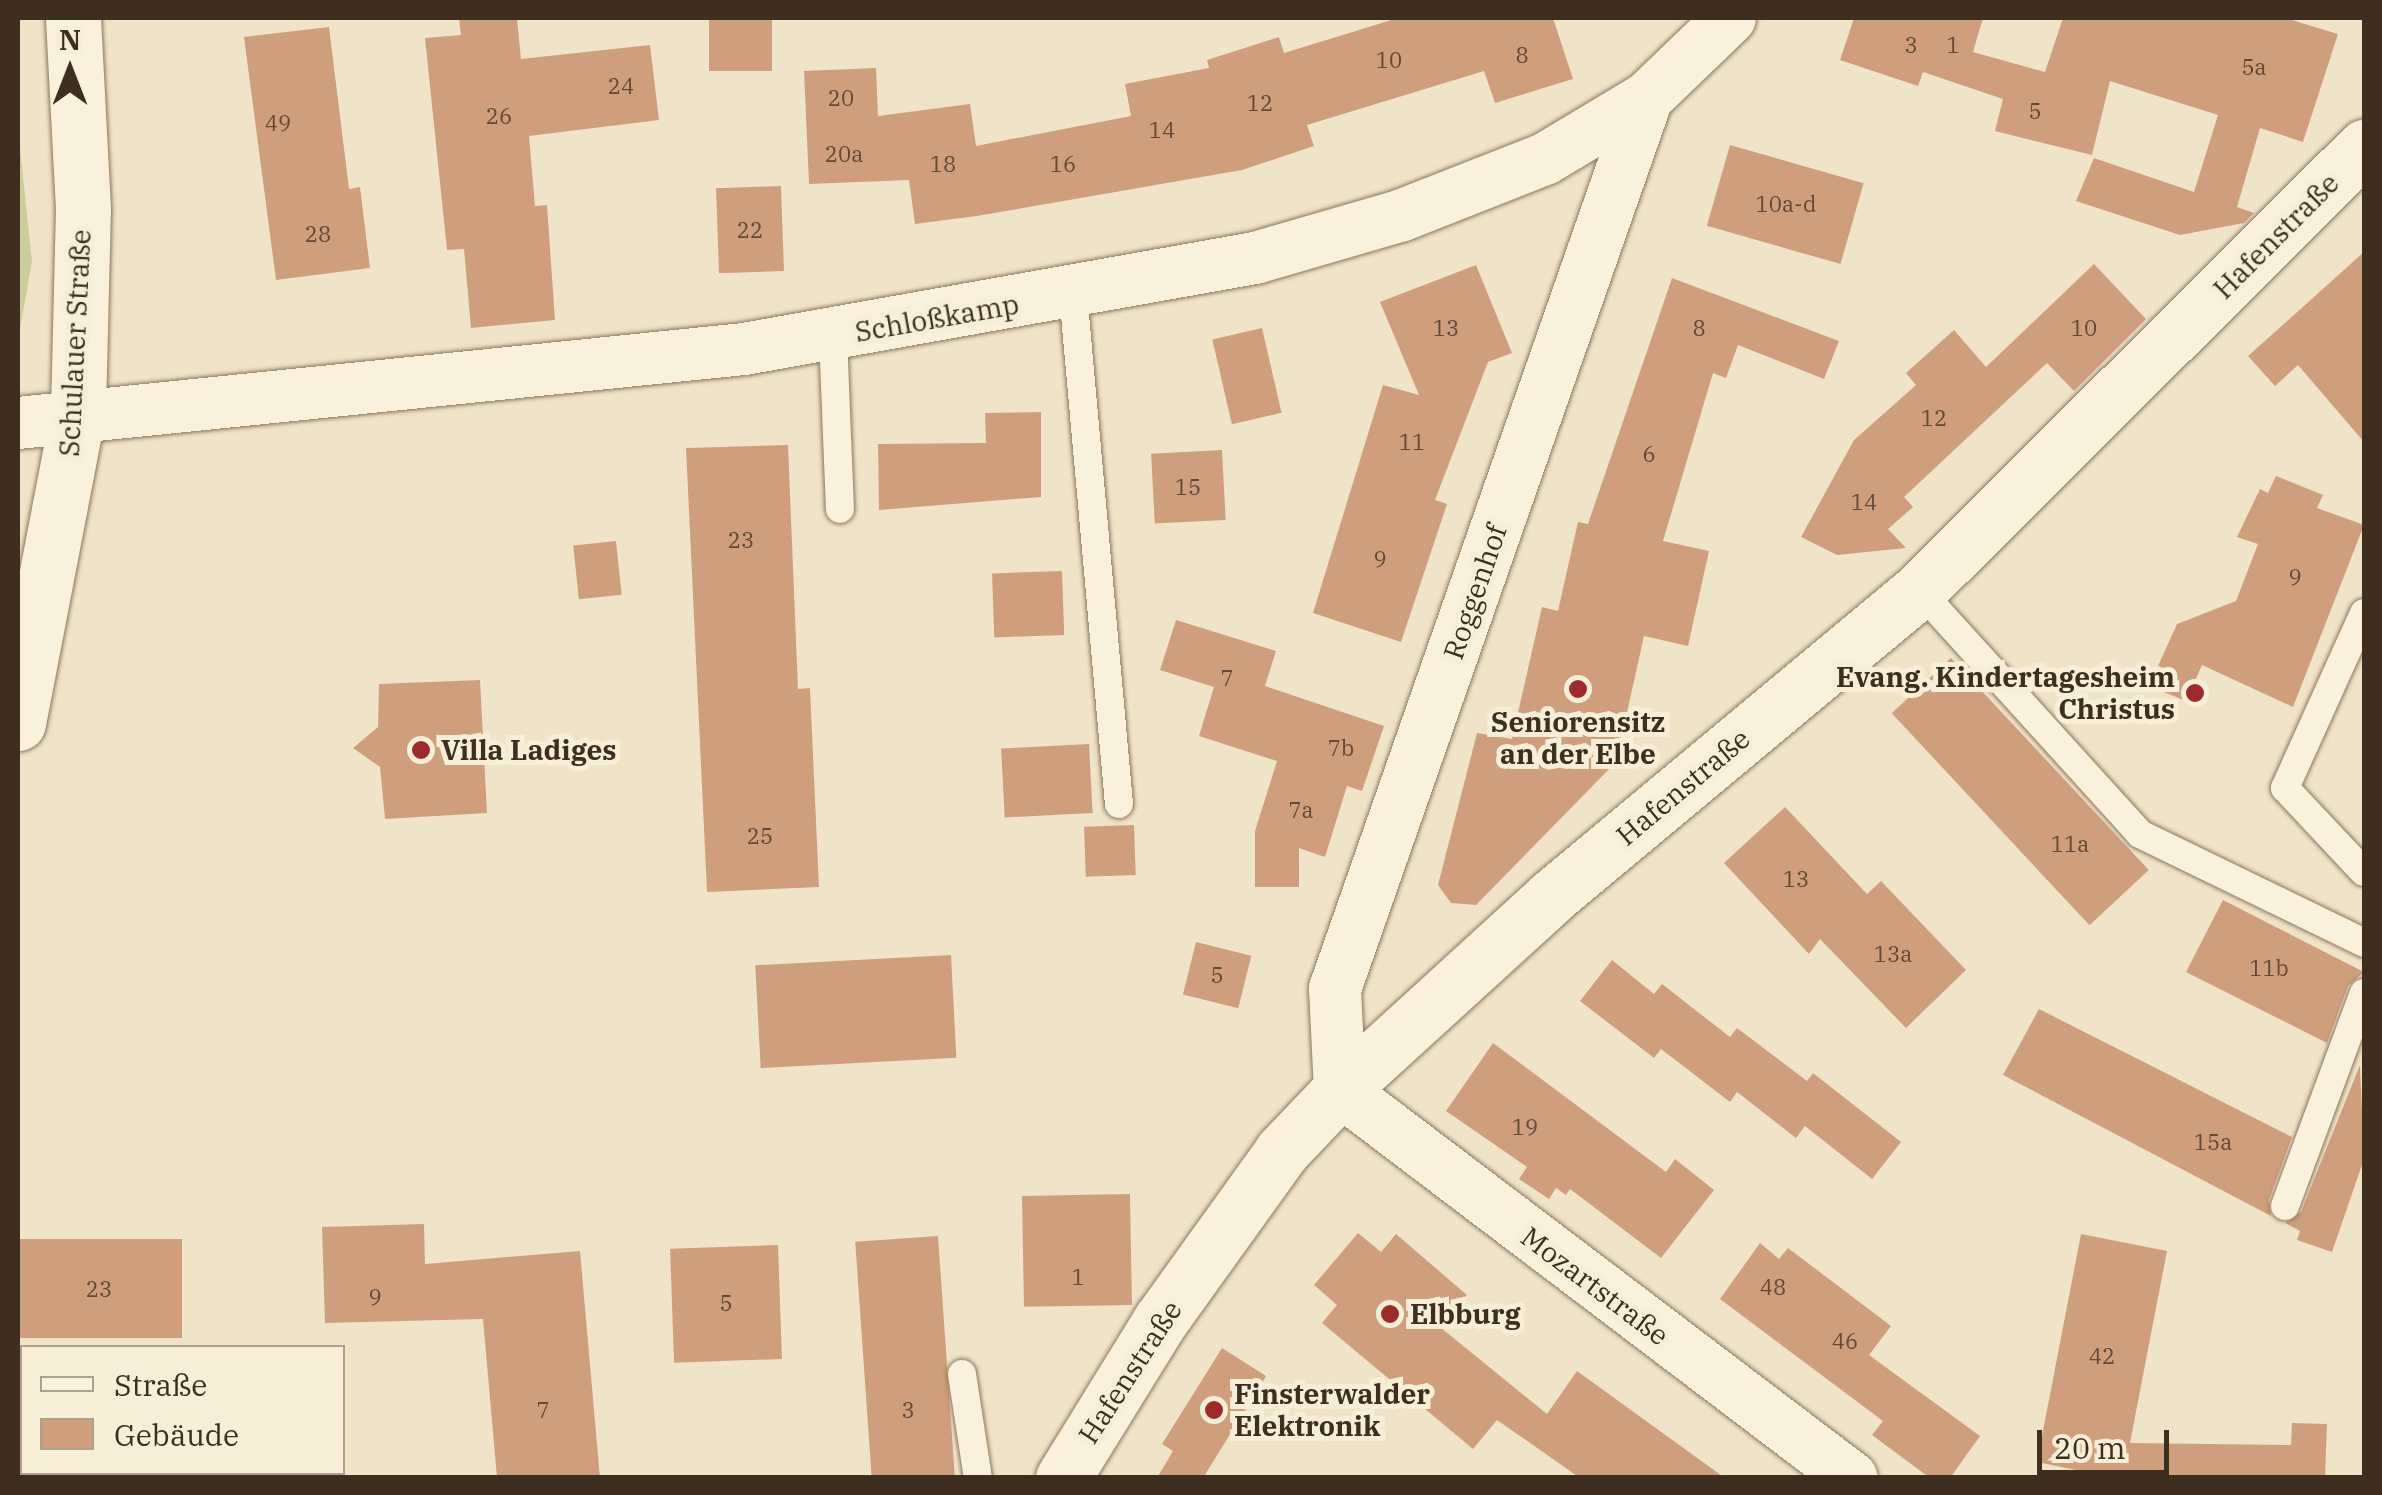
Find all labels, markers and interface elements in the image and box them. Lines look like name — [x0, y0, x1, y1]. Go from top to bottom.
north arrow — [20, 20, 120, 120]
text: N — [59, 21, 81, 58]
house number: 3 — [1904, 32, 1918, 58]
house number: 1 — [1946, 32, 1960, 58]
house number: 8 — [1515, 42, 1529, 68]
house number: 10 — [1376, 47, 1402, 73]
house number: 5a — [2241, 54, 2267, 80]
house number: 24 — [608, 73, 634, 99]
house number: 20 — [828, 85, 854, 111]
house number: 12 — [1247, 90, 1273, 116]
house number: 5 — [2028, 98, 2042, 124]
house number: 26 — [486, 103, 512, 129]
house number: 49 — [265, 110, 291, 136]
house number: 14 — [1149, 117, 1175, 143]
house number: 20a — [825, 141, 863, 167]
house number: 18 — [930, 151, 956, 177]
house number: 16 — [1050, 151, 1076, 177]
street label: Hafenstraße — [2206, 166, 2346, 306]
house number: 10a-d — [1756, 191, 1816, 217]
house number: 22 — [737, 217, 763, 243]
house number: 28 — [305, 221, 331, 247]
street label: Schulauer Straße — [52, 229, 98, 457]
street label: Schloßkamp — [852, 287, 1022, 349]
house number: 13 — [1433, 315, 1459, 341]
house number: 8 — [1692, 315, 1706, 341]
house number: 10 — [2071, 315, 2097, 341]
house number: 12 — [1921, 405, 1947, 431]
house number: 11 — [1399, 429, 1425, 455]
house number: 6 — [1642, 441, 1656, 467]
house number: 15 — [1175, 474, 1201, 500]
house number: 14 — [1851, 489, 1877, 515]
street label: Roggenhof — [1436, 520, 1514, 664]
house number: 23 — [728, 527, 754, 553]
house number: 9 — [1373, 546, 1387, 572]
house number: 9 — [2288, 564, 2302, 590]
place label: Evang. Kindertagesheim Christus — [1836, 660, 2175, 726]
house number: 7 — [1220, 665, 1234, 691]
marker: Seniorensitz an der Elbe — [1567, 678, 1589, 700]
marker: Evang. Kindertagesheim Christus — [2184, 682, 2206, 704]
place label: Seniorensitz an der Elbe — [1491, 705, 1665, 771]
street label: Hafenstraße — [1610, 722, 1756, 852]
place label: Villa Ladiges — [441, 733, 616, 767]
house number: 7b — [1328, 735, 1354, 761]
marker: Villa Ladiges — [410, 739, 432, 761]
house number: 7a — [1288, 797, 1314, 823]
house number: 25 — [747, 823, 773, 849]
house number: 11a — [2051, 831, 2089, 857]
house number: 13 — [1783, 866, 1809, 892]
house number: 13a — [1874, 941, 1912, 967]
house number: 11b — [2249, 955, 2289, 981]
house number: 5 — [1210, 962, 1224, 988]
house number: 19 — [1512, 1114, 1538, 1140]
house number: 15a — [2194, 1129, 2232, 1155]
street label: Mozartstraße — [1515, 1220, 1675, 1352]
house number: 1 — [1071, 1264, 1085, 1290]
house number: 48 — [1760, 1274, 1786, 1300]
house number: 23 — [86, 1276, 112, 1302]
house number: 9 — [368, 1284, 382, 1310]
house number: 5 — [719, 1290, 733, 1316]
street label: Hafenstraße — [1071, 1294, 1189, 1450]
place label: Elbburg — [1410, 1297, 1521, 1331]
marker: Elbburg — [1379, 1303, 1401, 1325]
house number: 46 — [1832, 1328, 1858, 1354]
house number: 42 — [2089, 1343, 2115, 1369]
legend — [20, 1345, 345, 1475]
text: Straße — [114, 1365, 207, 1404]
place label: Finsterwalder Elektronik — [1234, 1377, 1430, 1443]
house number: 7 — [536, 1397, 550, 1423]
house number: 3 — [901, 1397, 915, 1423]
marker: Finsterwalder Elektronik — [1203, 1399, 1225, 1421]
scale bar — [2042, 1410, 2174, 1472]
text: Gebäude — [114, 1415, 239, 1454]
text: 20 m — [2054, 1428, 2126, 1467]

